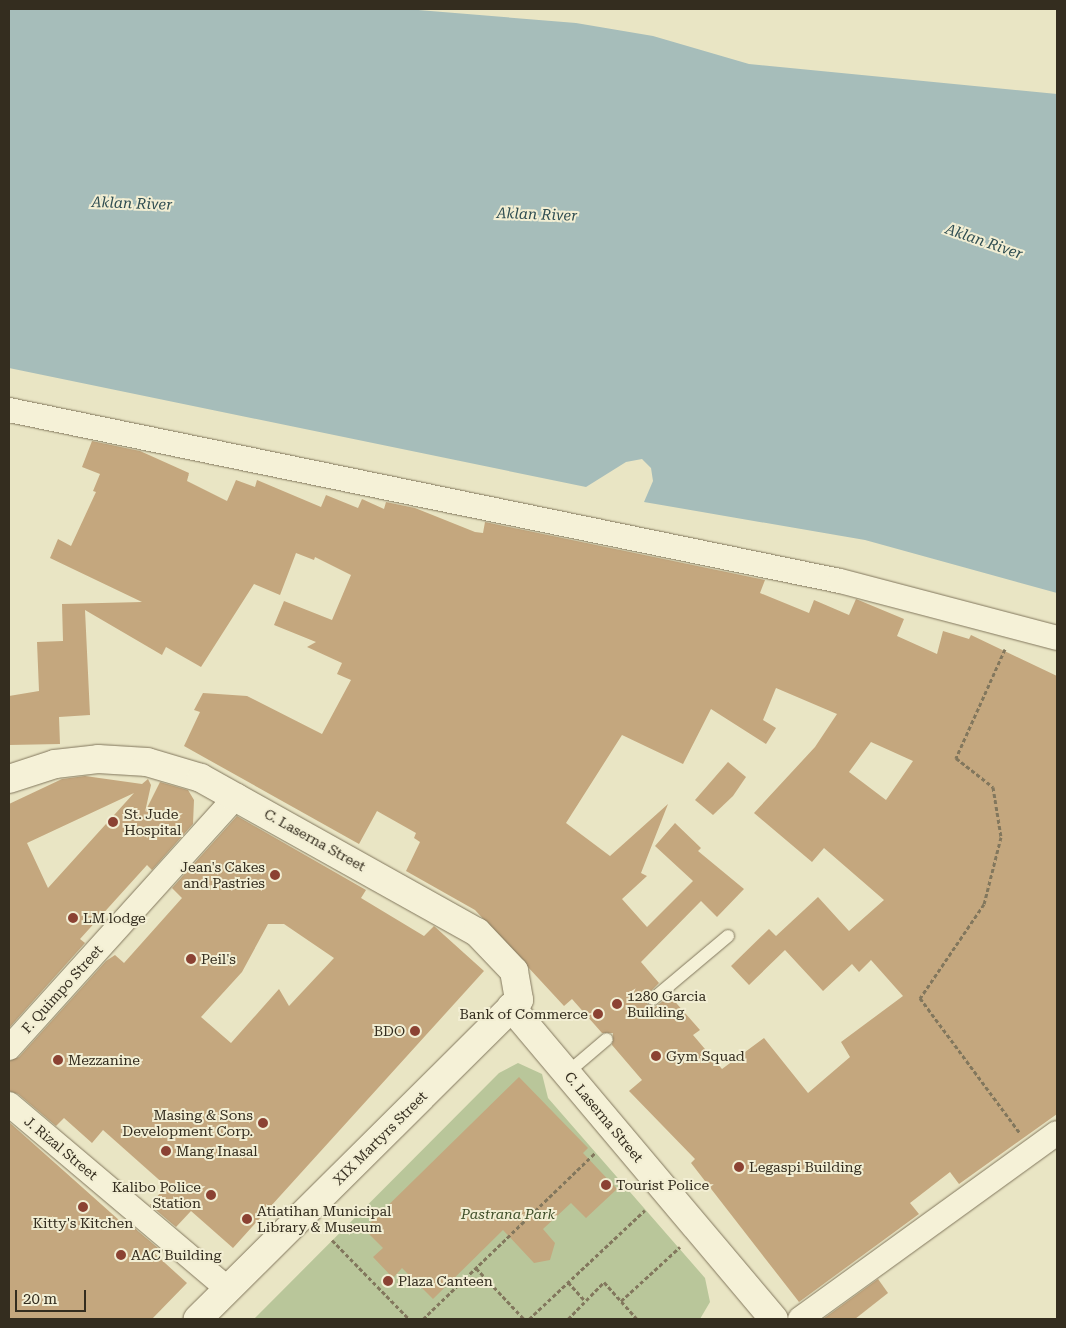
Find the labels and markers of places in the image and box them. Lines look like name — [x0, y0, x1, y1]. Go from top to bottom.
place label: St. Jude Hospital — [124, 806, 181, 839]
marker: St. Jude Hospital — [106, 815, 120, 829]
place label: Jean's Cakes and Pastries — [180, 859, 265, 892]
marker: Jean's Cakes and Pastries — [269, 869, 281, 881]
place label: LM lodge — [83, 910, 146, 926]
marker: LM lodge — [67, 912, 79, 924]
place label: Peil's — [201, 951, 236, 967]
marker: Peil's — [185, 953, 197, 965]
place label: 1280 Garcia Building — [627, 988, 706, 1020]
marker: 1280 Garcia Building — [611, 998, 623, 1010]
place label: Bank of Commerce — [459, 1006, 588, 1022]
marker: Bank of Commerce — [592, 1008, 604, 1020]
place label: BDO — [374, 1023, 405, 1039]
marker: BDO — [409, 1025, 421, 1037]
place label: Gym Squad — [666, 1048, 745, 1064]
marker: Gym Squad — [650, 1050, 662, 1062]
place label: Mezzanine — [68, 1052, 140, 1068]
marker: Mezzanine — [52, 1054, 64, 1066]
place label: Masing & Sons Development Corp. — [122, 1107, 253, 1140]
marker: Masing & Sons Development Corp. — [257, 1117, 269, 1129]
place label: Mang Inasal — [176, 1143, 258, 1159]
marker: Mang Inasal — [160, 1145, 172, 1157]
place label: Legaspi Building — [749, 1159, 862, 1175]
marker: Legaspi Building — [733, 1161, 745, 1173]
place label: Tourist Police — [616, 1177, 709, 1193]
place label: Kalibo Police Station — [112, 1179, 201, 1212]
marker: Tourist Police — [600, 1179, 612, 1191]
marker: Kalibo Police Station — [205, 1189, 217, 1201]
marker: Kitty's Kitchen — [77, 1201, 89, 1213]
place label: Atiatihan Municipal Library & Museum — [257, 1203, 391, 1236]
marker: Atiatihan Municipal Library & Museum — [241, 1213, 253, 1225]
place label: Kitty's Kitchen — [33, 1215, 133, 1231]
place label: AAC Building — [131, 1247, 221, 1263]
marker: AAC Building — [115, 1249, 127, 1261]
place label: Plaza Canteen — [398, 1273, 493, 1289]
marker: Plaza Canteen — [382, 1275, 394, 1287]

